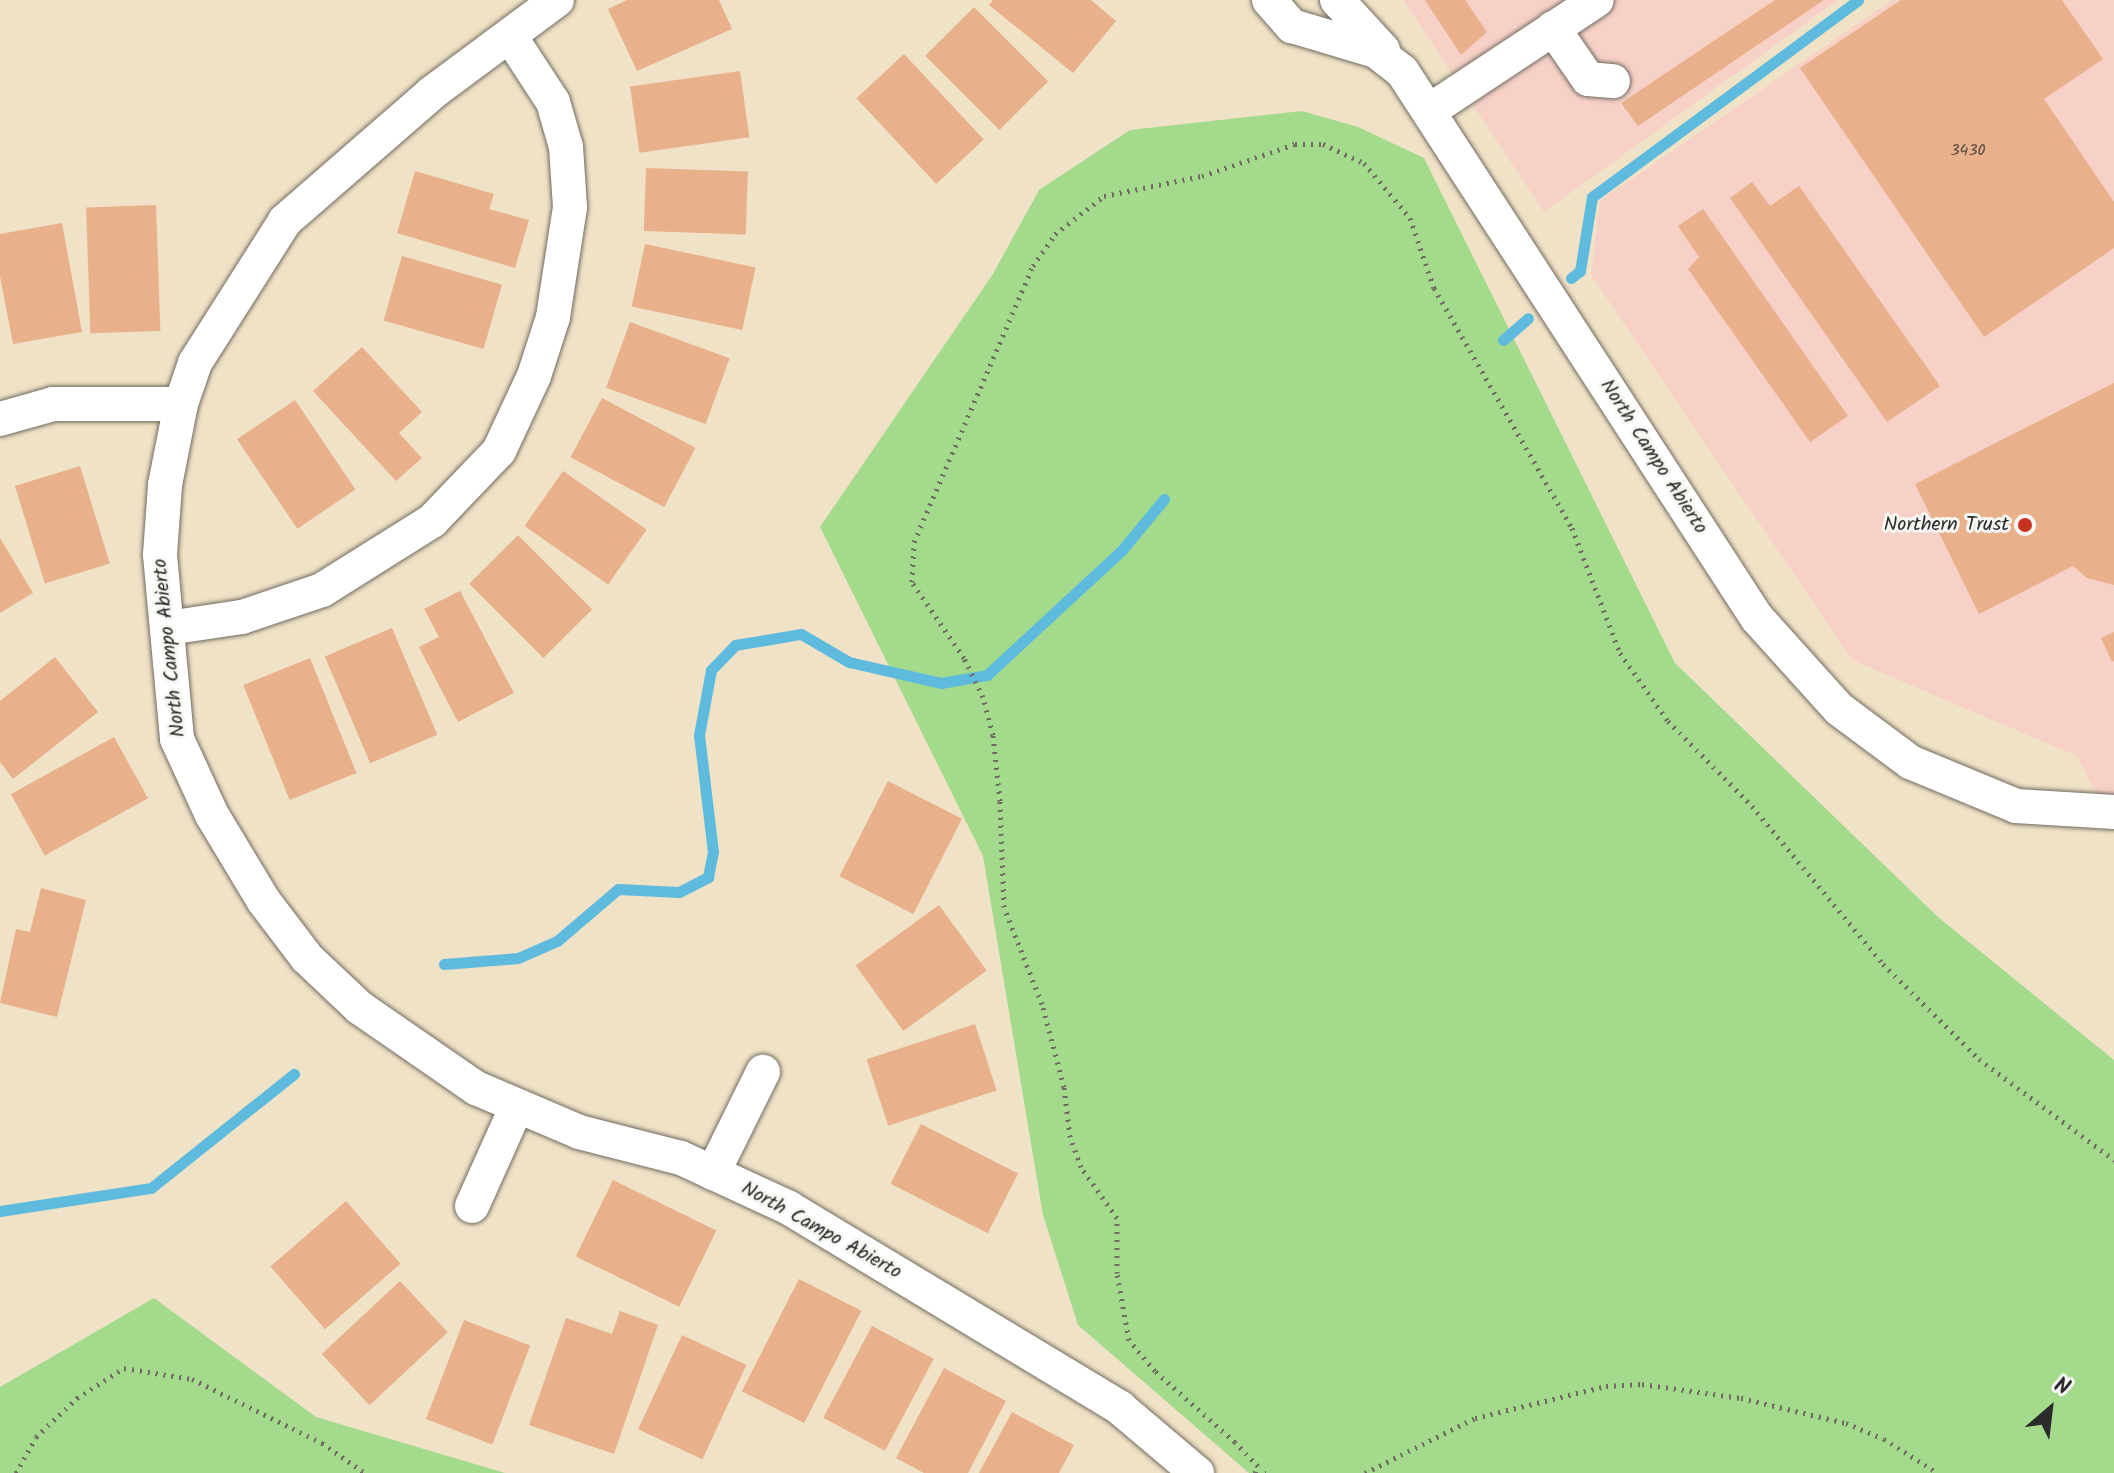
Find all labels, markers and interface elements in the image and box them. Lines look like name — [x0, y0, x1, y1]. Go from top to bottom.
house number: 3430 — [1950, 141, 1986, 161]
street label: North Campo Abierto — [1594, 375, 1712, 539]
place label: Northern Trust — [1884, 513, 2009, 537]
marker: Northern Trust — [2016, 516, 2034, 534]
street label: North Campo Abierto — [149, 558, 191, 738]
street label: North Campo Abierto — [737, 1177, 905, 1285]
north arrow — [2010, 1369, 2090, 1449]
text: N — [2047, 1369, 2076, 1406]

